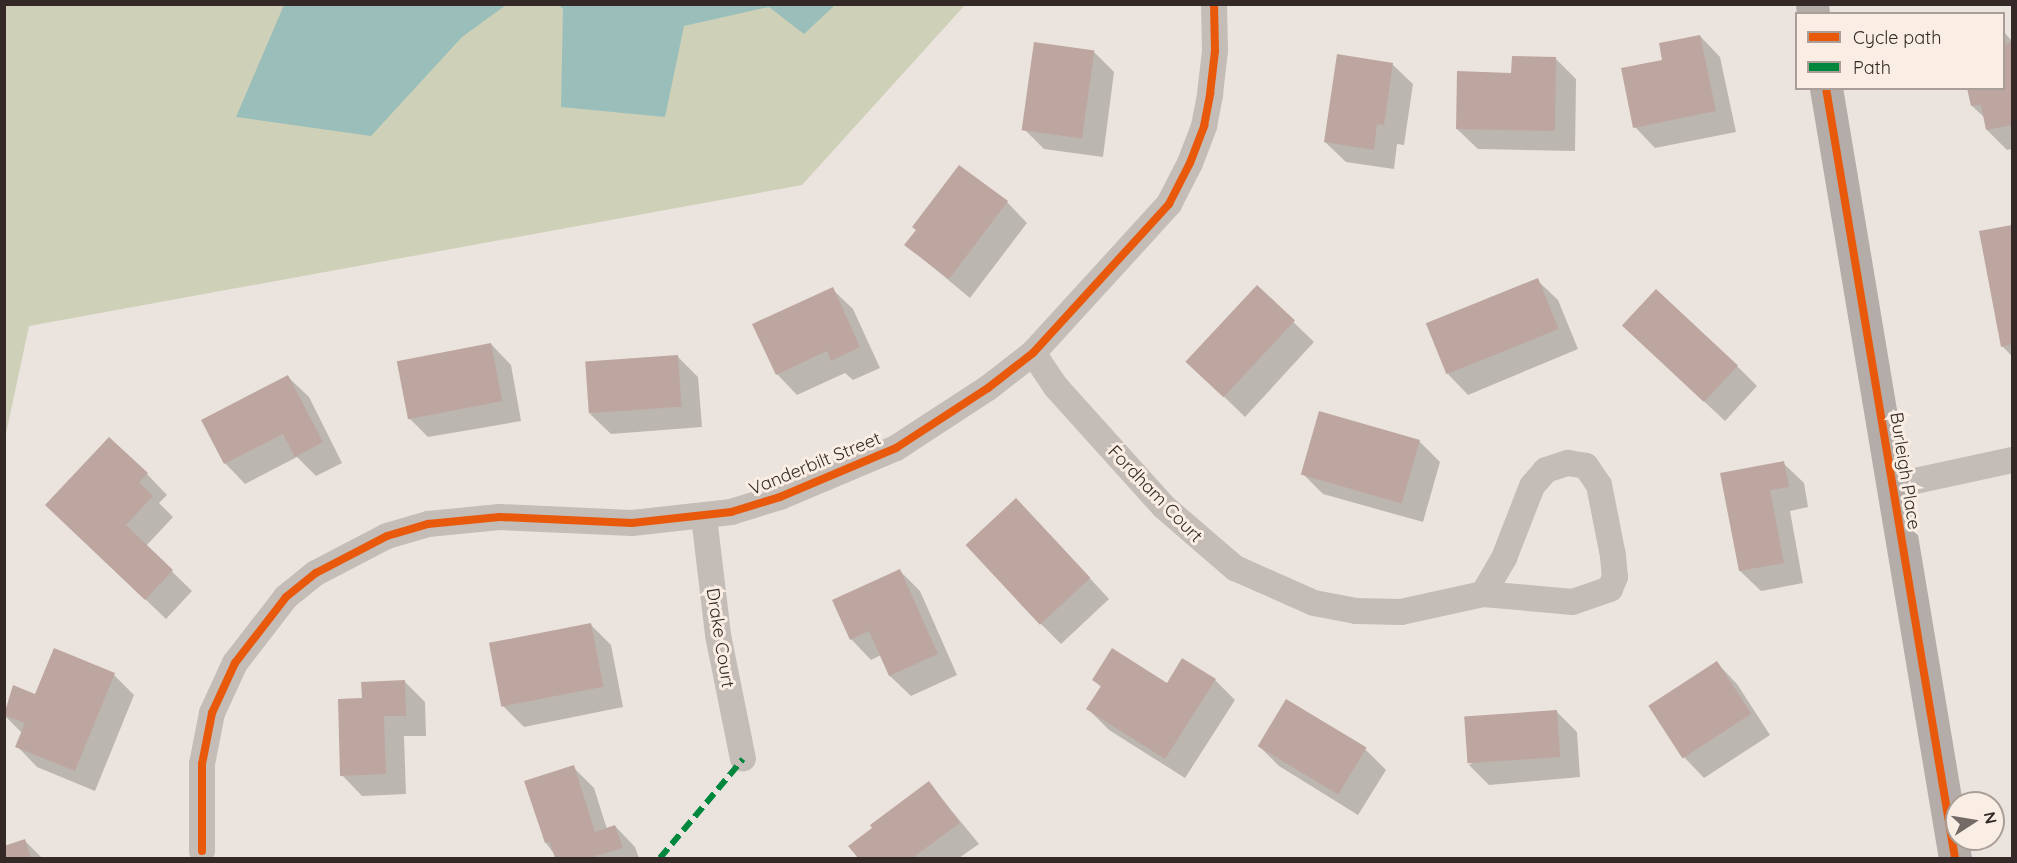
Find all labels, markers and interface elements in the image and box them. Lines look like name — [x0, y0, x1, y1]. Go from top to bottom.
legend — [1795, 12, 2005, 90]
text: Cycle path — [1853, 26, 1941, 49]
text: Path — [1853, 56, 1891, 79]
street label: Burleigh Place — [1885, 411, 1925, 531]
street label: Vanderbilt Street — [746, 428, 884, 500]
street label: Fordham Court — [1103, 441, 1207, 547]
street label: Drake Court — [701, 587, 739, 689]
north arrow — [1945, 791, 2005, 851]
text: N — [1980, 810, 2002, 825]

